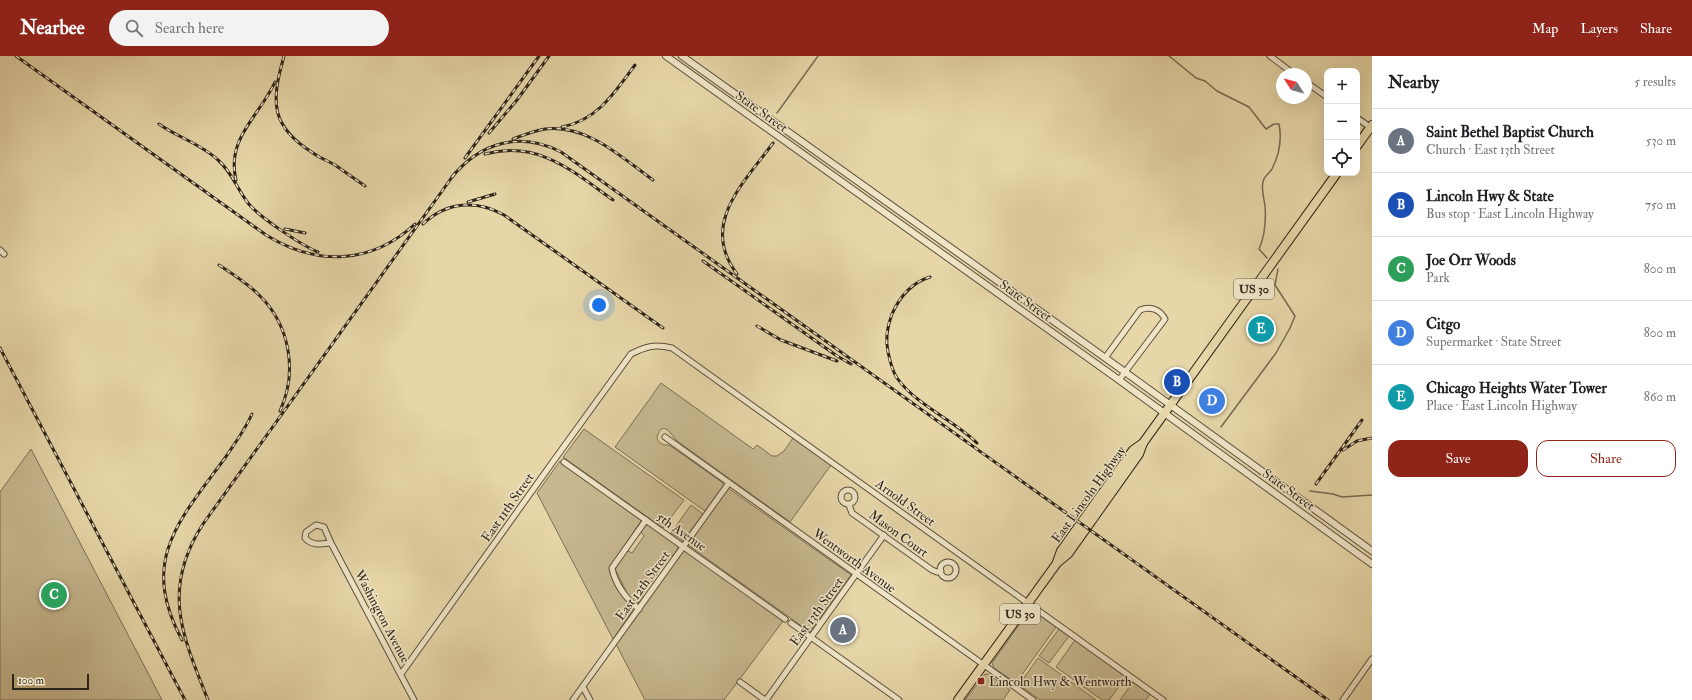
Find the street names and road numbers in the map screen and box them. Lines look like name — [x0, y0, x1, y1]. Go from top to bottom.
street label: State Street — [732, 88, 791, 136]
street label: State Street — [996, 277, 1055, 325]
road number: US 30 — [1234, 279, 1274, 299]
street label: East Lincoln Highway — [1048, 443, 1130, 547]
street label: State Street — [1259, 466, 1318, 514]
street label: East 11th Street — [478, 470, 537, 545]
street label: Arnold Street — [872, 475, 938, 530]
street label: Mason Court — [866, 507, 931, 561]
street label: 5th Avenue — [653, 509, 710, 555]
street label: Wentworth Avenue — [809, 525, 900, 597]
street label: East 12th Street — [612, 548, 674, 624]
street label: Washington Avenue — [350, 566, 414, 666]
street label: East 13th Street — [787, 574, 847, 649]
road number: US 30 — [1000, 604, 1040, 624]

